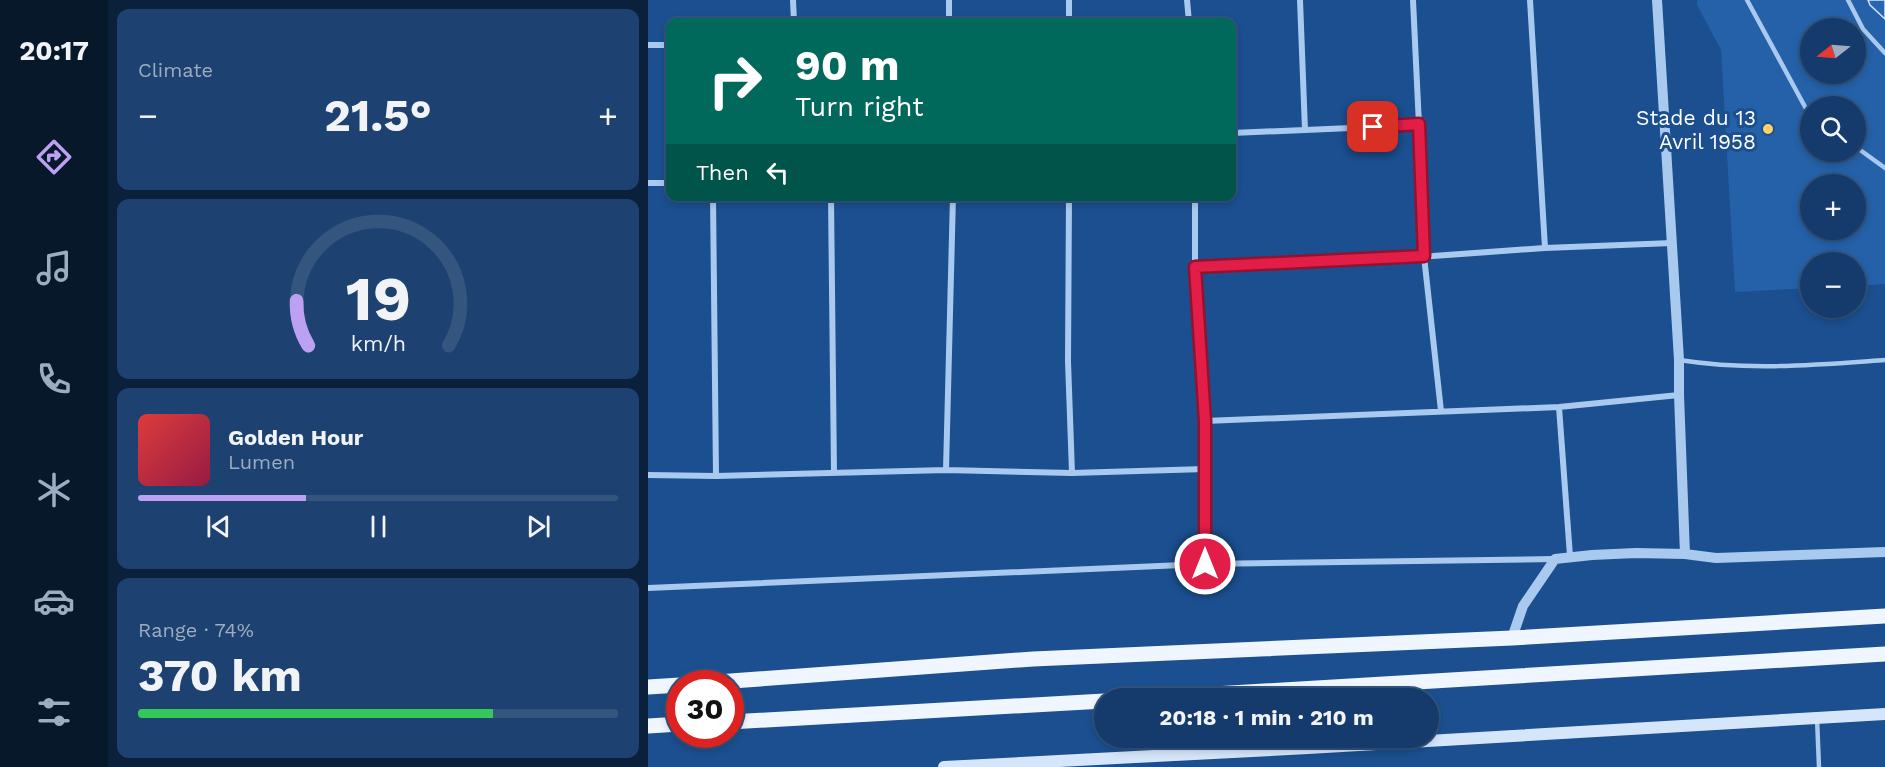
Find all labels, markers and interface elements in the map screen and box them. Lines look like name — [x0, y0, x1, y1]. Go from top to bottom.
north arrow — [1800, 18, 1866, 84]
map controls — [1800, 18, 1866, 318]
text: 20:17 — [19, 35, 89, 67]
text: 90 m — [795, 41, 899, 90]
icon: right — [696, 42, 774, 120]
text: Climate — [138, 58, 213, 82]
text: 21.5° — [324, 89, 432, 142]
text: Turn right — [795, 91, 924, 123]
text: − — [138, 96, 158, 135]
text: + — [598, 96, 618, 135]
button: search — [1800, 96, 1866, 162]
pin — [1347, 101, 1398, 152]
place label: Stade du 13 Avril 1958 — [1636, 105, 1756, 154]
icon: arrive — [1356, 110, 1389, 143]
marker: Stade du 13 Avril 1958 — [1761, 122, 1775, 136]
icon: directions — [33, 136, 75, 178]
icon: left — [761, 156, 794, 189]
text: Then — [696, 160, 749, 185]
button: + — [1800, 174, 1866, 240]
icon: music — [33, 247, 75, 289]
button: − — [1800, 252, 1866, 318]
text: 19 — [345, 262, 411, 335]
text: km/h — [350, 331, 406, 356]
icon: phone — [33, 358, 75, 400]
text: Golden Hour — [228, 425, 363, 450]
text: Lumen — [228, 450, 295, 474]
icon: climate — [33, 469, 75, 511]
icon: previous — [202, 510, 235, 543]
icon: pause — [362, 510, 395, 543]
icon: next — [522, 510, 555, 543]
position arrow — [1173, 532, 1237, 596]
icon: car — [33, 580, 75, 622]
text: Range · 74% — [138, 618, 254, 642]
text: 370 km — [138, 649, 302, 702]
speed limit sign: 30 — [666, 670, 744, 748]
icon: filters — [33, 691, 75, 733]
text: 20:18 · 1 min · 210 m — [1159, 705, 1374, 730]

